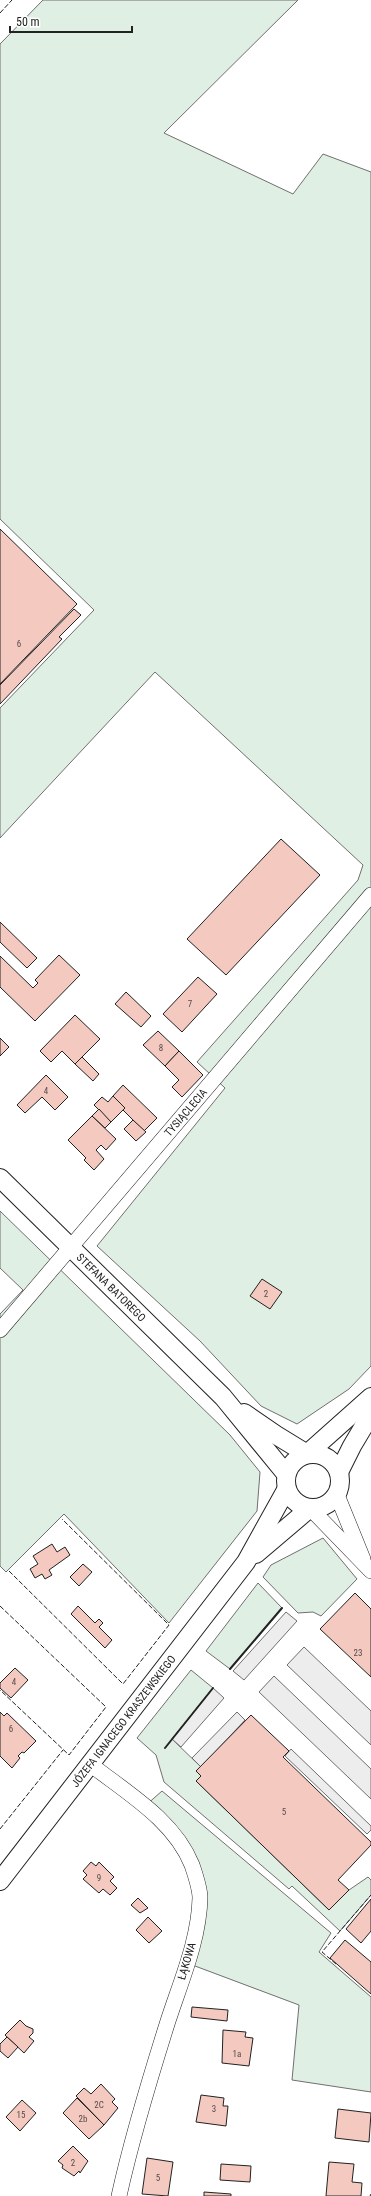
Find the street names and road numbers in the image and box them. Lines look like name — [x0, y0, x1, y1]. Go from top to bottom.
street label: TYSIĄCLECIA — [162, 1085, 210, 1139]
street label: STEFANA BATOREGO — [74, 1251, 149, 1324]
street label: JÓZEFA IGNACEGO KRASZEWSKIEGO — [69, 1653, 178, 1789]
street label: ŁĄKOWA — [175, 1940, 199, 1981]

